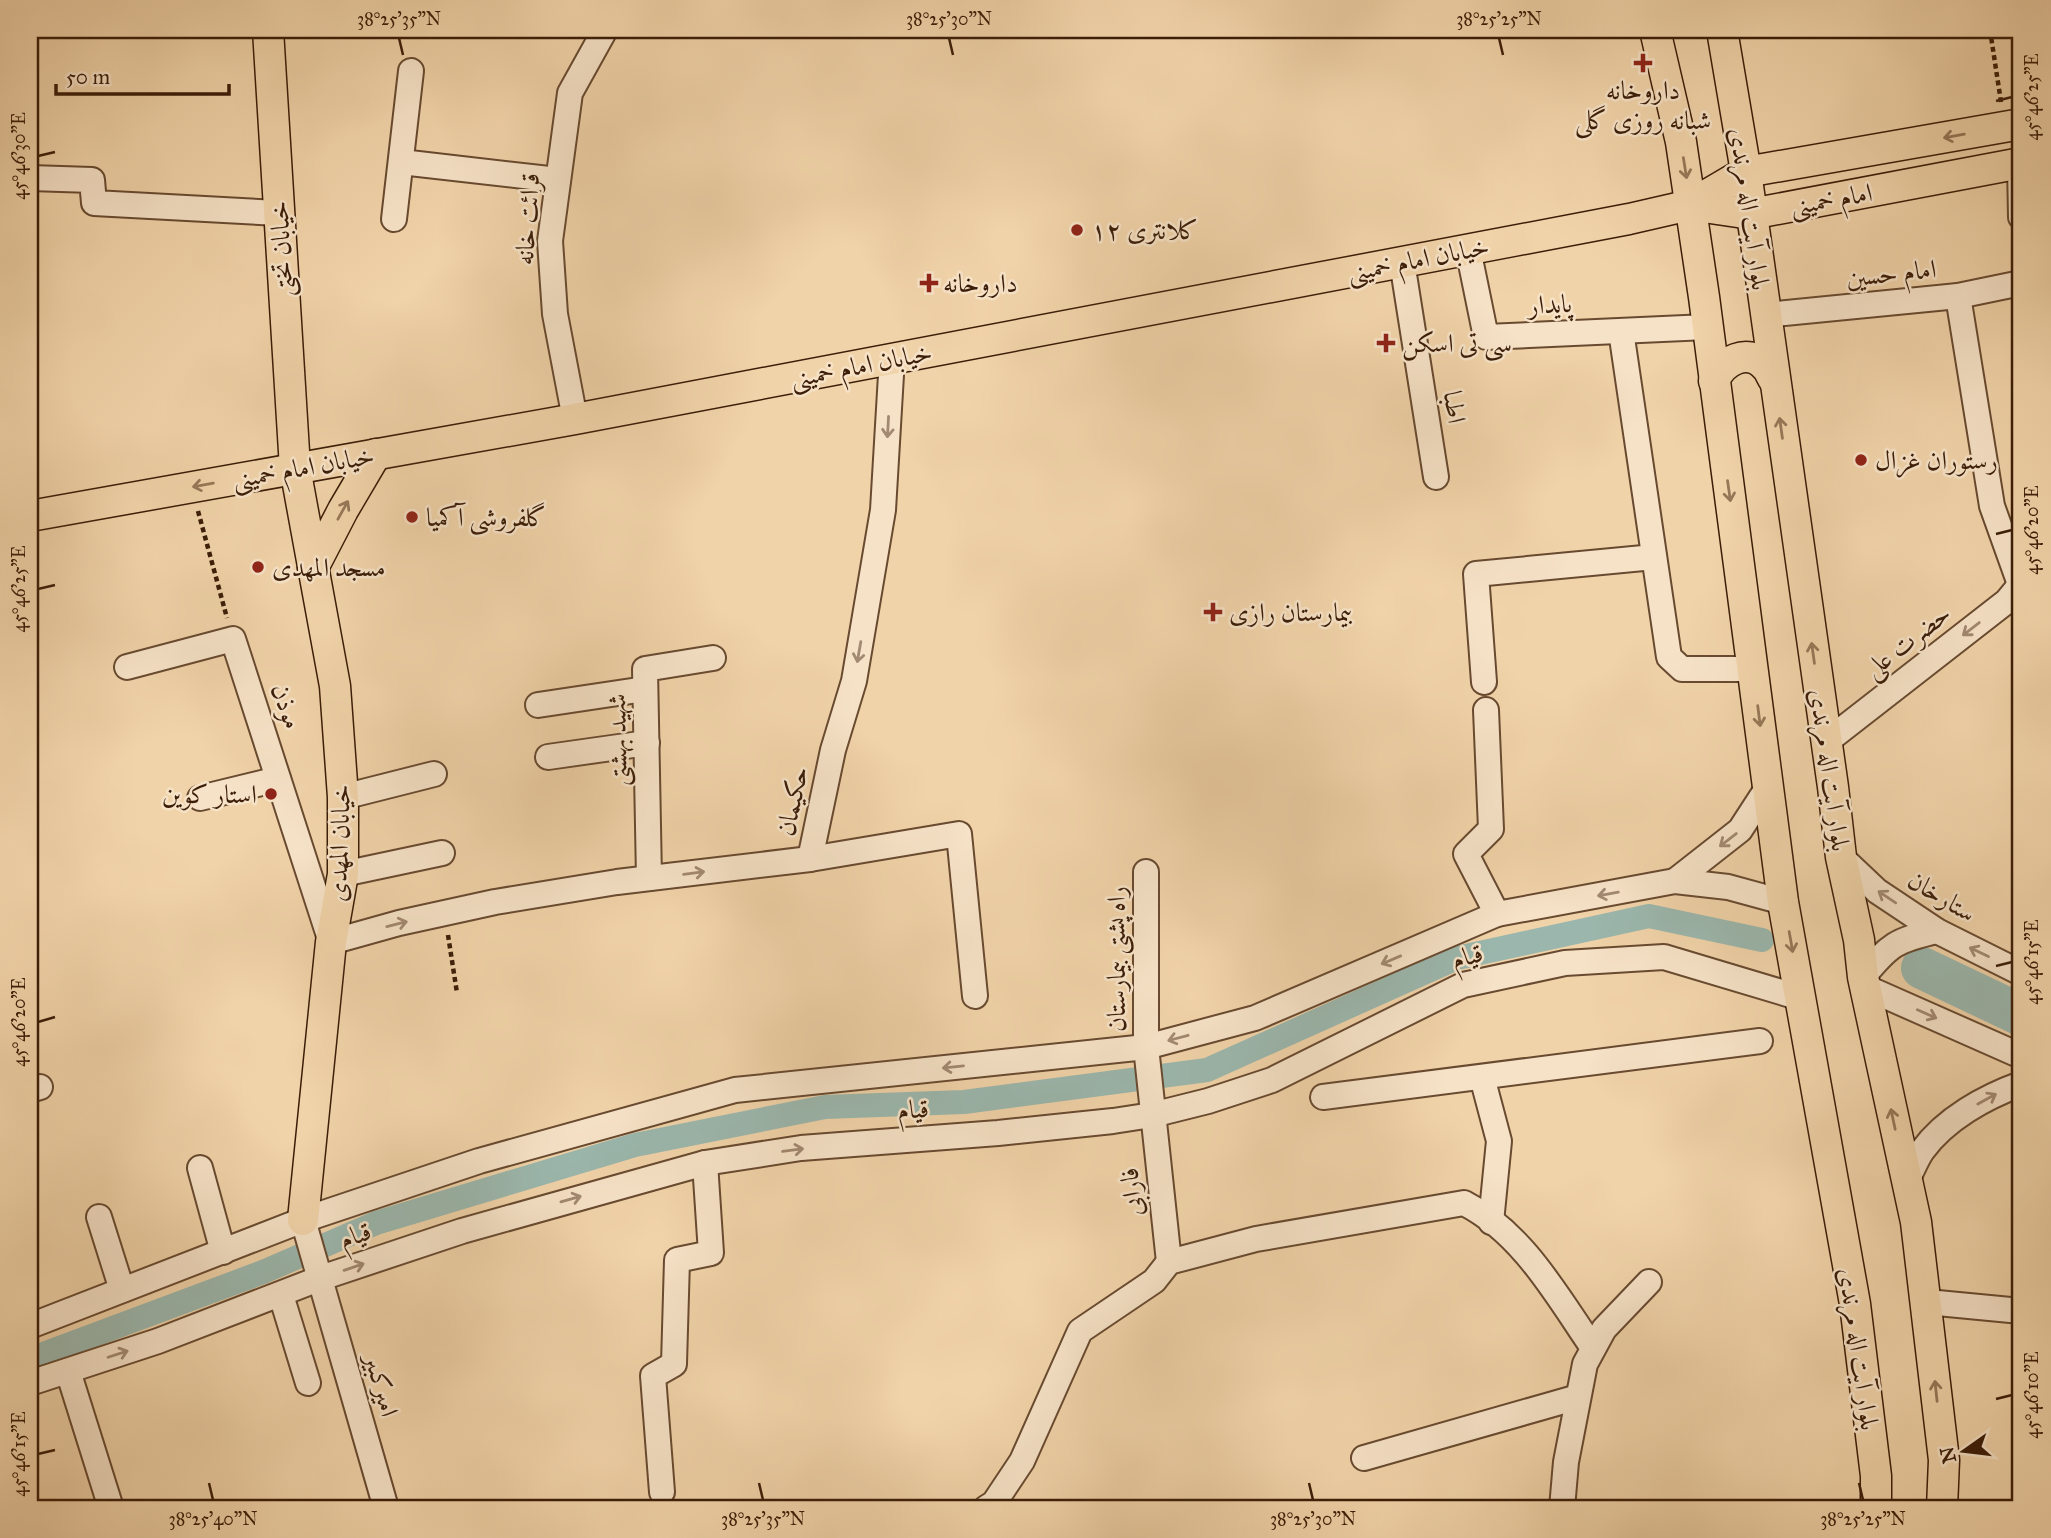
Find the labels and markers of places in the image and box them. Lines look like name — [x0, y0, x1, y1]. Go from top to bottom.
marker: داروخانه شبانه روزی گلی — [1635, 55, 1651, 71]
place label: داروخانه شبانه روزی گلی — [1575, 74, 1711, 139]
place label: کلانتری ۱۲ — [1091, 214, 1199, 246]
marker: کلانتری ۱۲ — [1069, 222, 1085, 238]
place label: داروخانه — [943, 267, 1018, 299]
marker: داروخانه — [921, 275, 937, 291]
place label: سی تی اسکن — [1402, 327, 1512, 362]
marker: سی تی اسکن — [1376, 333, 1396, 353]
place label: رستوران غزال — [1875, 444, 1998, 478]
marker: رستوران غزال — [1853, 452, 1869, 468]
place label: گلفروشی آکمیا — [426, 501, 547, 536]
marker: گلفروشی آکمیا — [404, 509, 420, 525]
place label: مسجد المهدی — [272, 551, 386, 583]
marker: مسجد المهدی — [250, 559, 266, 575]
place label: بیمارستان رازی — [1229, 596, 1353, 628]
marker: بیمارستان رازی — [1203, 602, 1223, 622]
place label: استار کوین — [162, 778, 257, 811]
marker: استار کوین — [263, 786, 279, 802]

